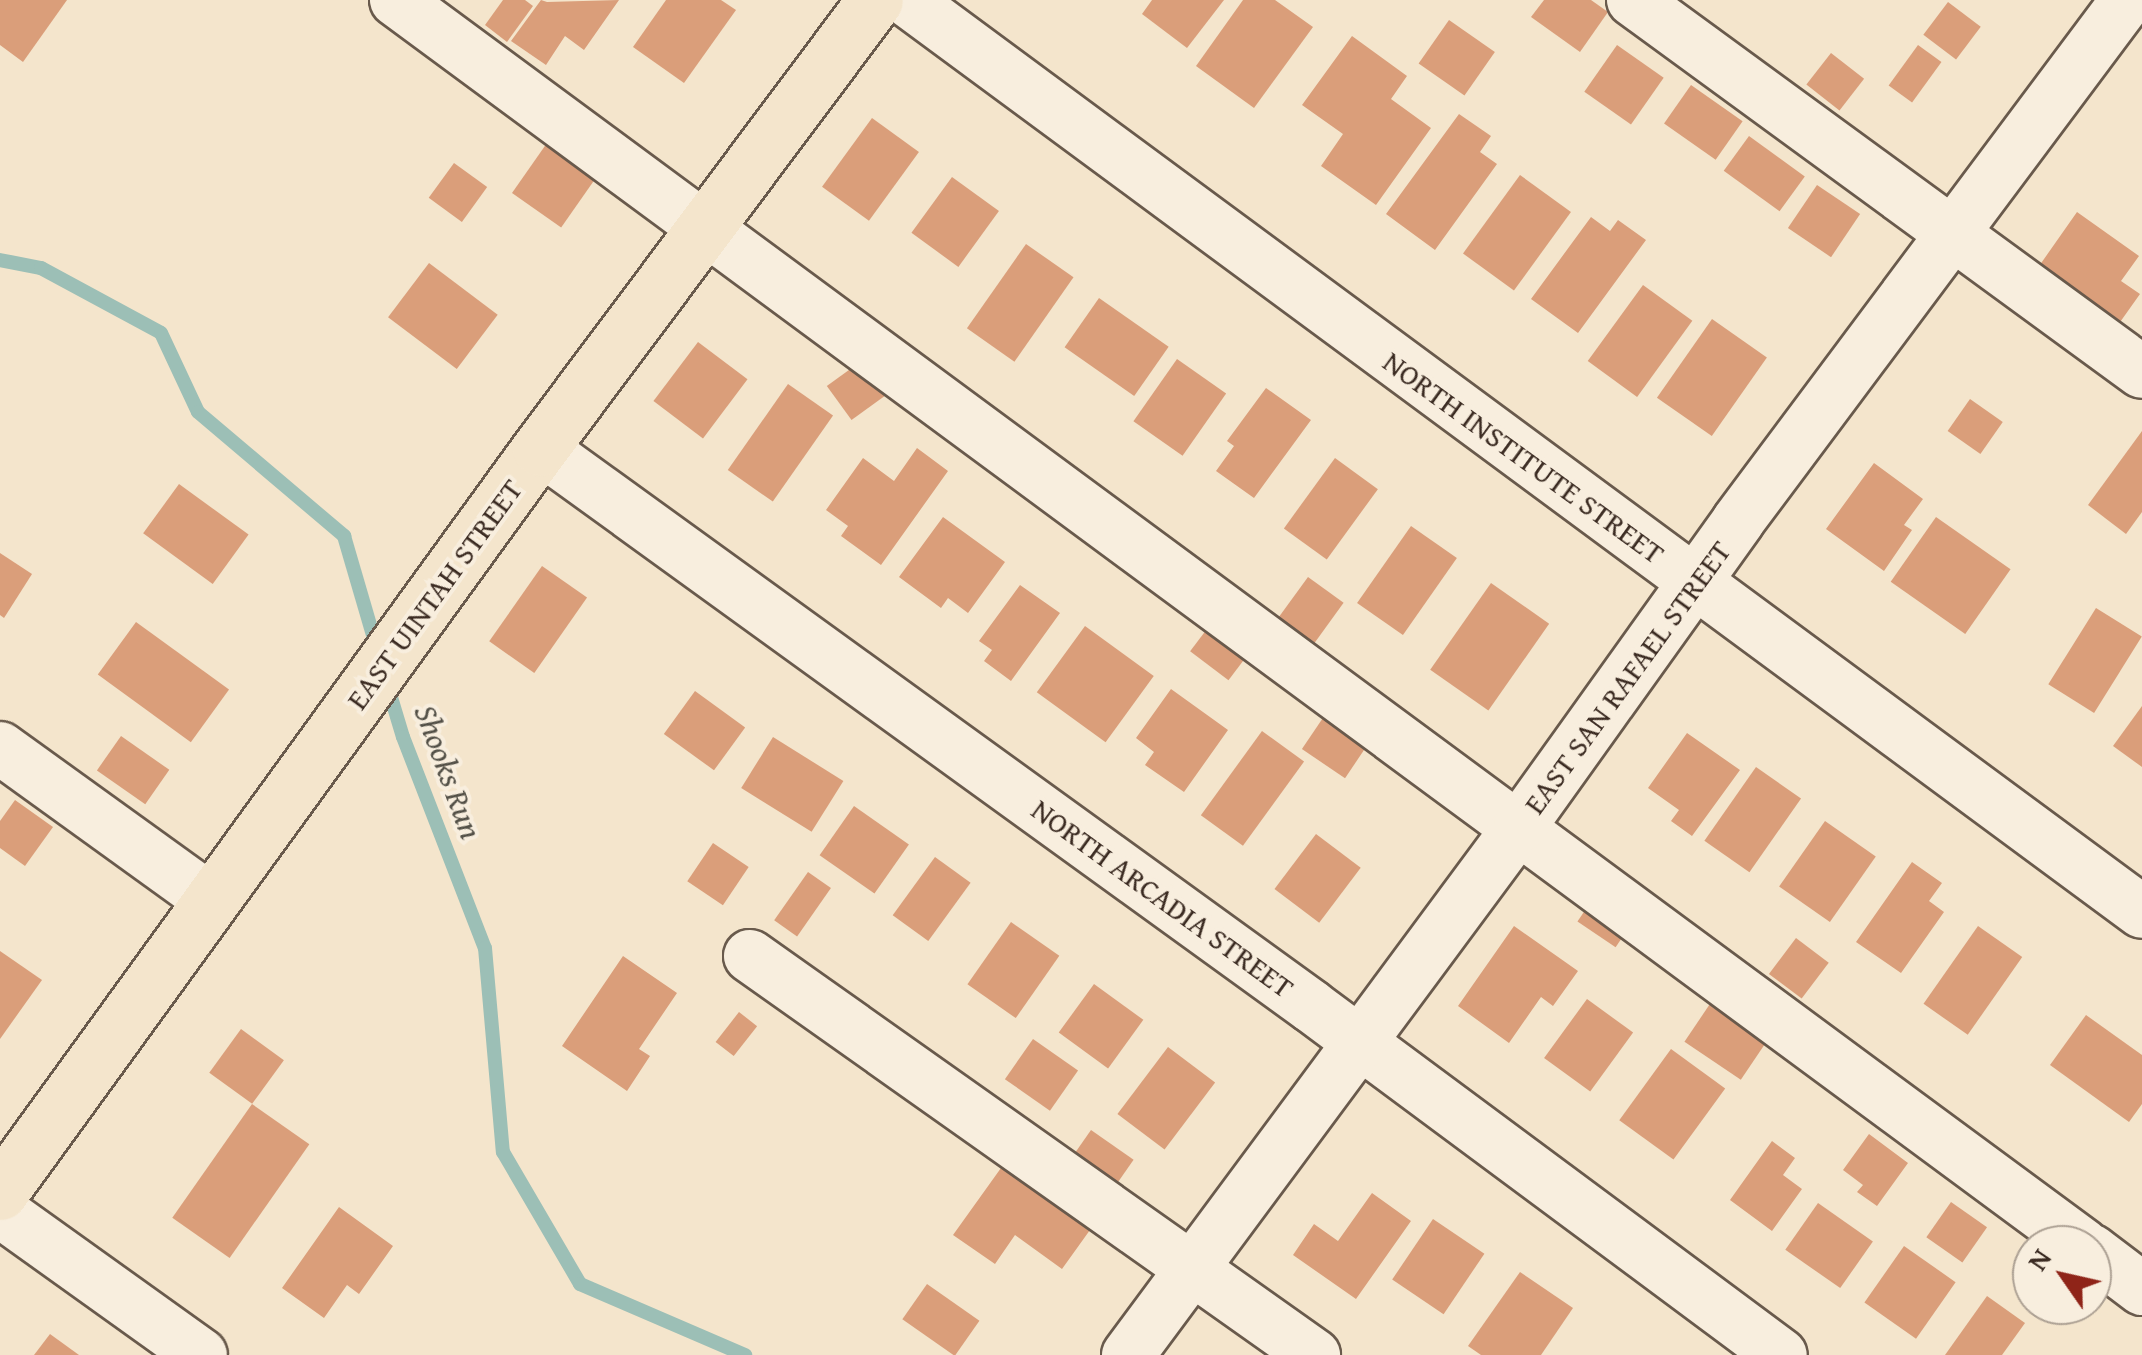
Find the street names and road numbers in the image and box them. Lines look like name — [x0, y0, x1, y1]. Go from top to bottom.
street label: NORTH INSTITUTE STREET — [1377, 343, 1671, 571]
street label: EAST UINTAH STREET — [338, 472, 530, 716]
street label: EAST SAN RAFAEL STREET — [1516, 533, 1738, 821]
street label: NORTH ARCADIA STREET — [1025, 791, 1301, 1005]

